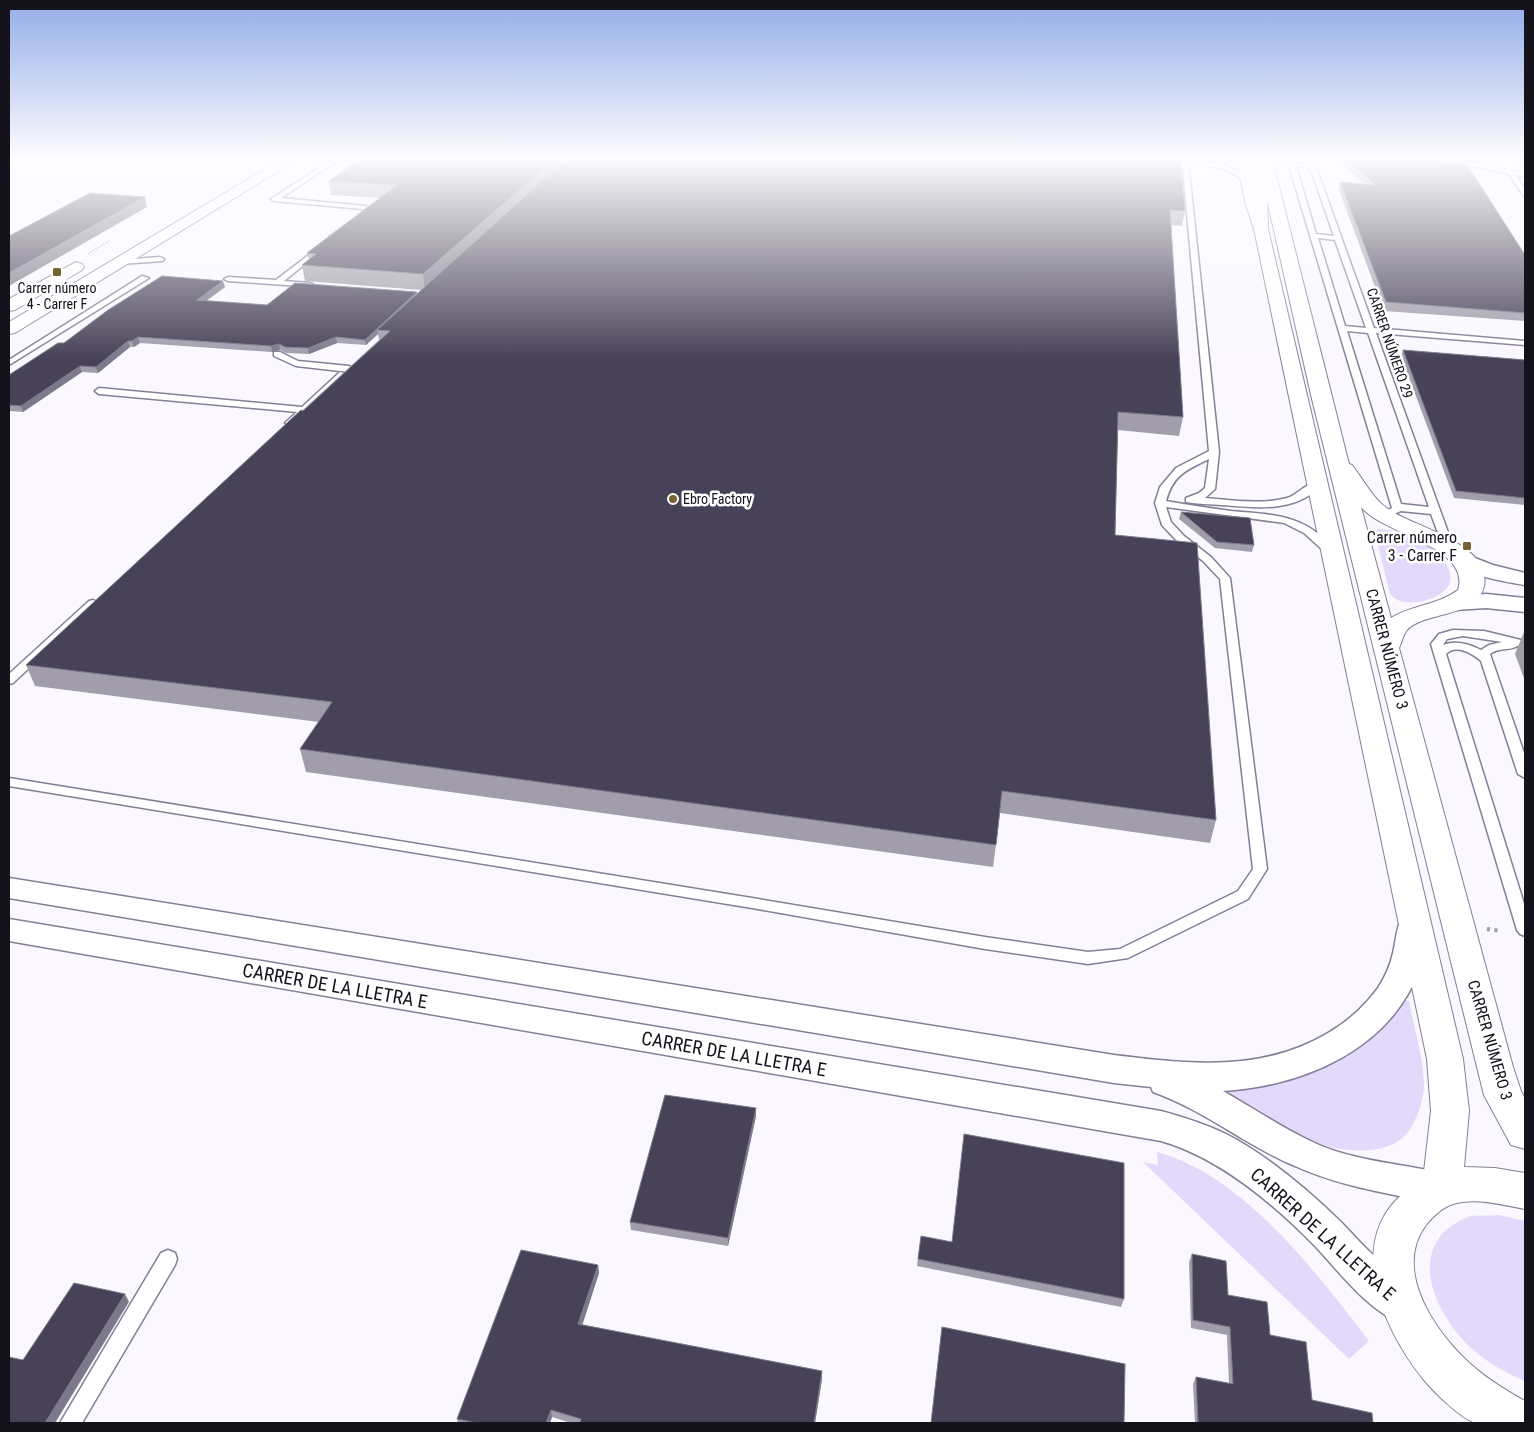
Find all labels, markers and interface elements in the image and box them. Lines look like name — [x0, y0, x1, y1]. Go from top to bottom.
marker: Carrer número 4 - Carrer F — [51, 266, 63, 278]
place label: Carrer número 4 - Carrer F — [18, 280, 96, 312]
street label: CARRER NÚMERO 29 — [1364, 285, 1417, 400]
place label: Ebro Factory — [683, 491, 752, 507]
marker: Ebro Factory — [667, 493, 679, 505]
place label: Carrer número 3 - Carrer F — [1367, 528, 1457, 565]
marker: Carrer número 3 - Carrer F — [1461, 540, 1473, 552]
street label: CARRER NÚMERO 3 — [1362, 587, 1412, 711]
street label: CARRER DE LA LLETRA E — [241, 958, 429, 1014]
street label: CARRER NÚMERO 3 — [1464, 978, 1516, 1102]
street label: CARRER DE LA LLETRA E — [640, 1026, 828, 1082]
street label: CARRER DE LA LLETRA E — [1246, 1163, 1400, 1305]

